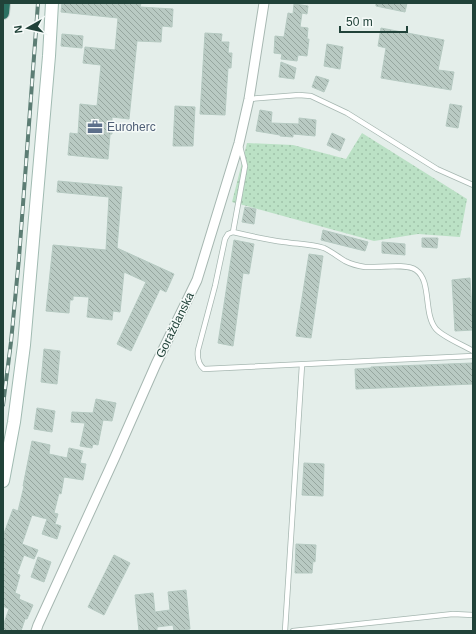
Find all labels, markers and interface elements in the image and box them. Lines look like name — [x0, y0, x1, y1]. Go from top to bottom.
north arrow — [8, 8, 48, 48]
scale bar — [340, 8, 407, 34]
text: 50 m — [346, 15, 373, 29]
text: N — [12, 25, 25, 34]
office icon: Euroherc — [86, 118, 104, 136]
place label: Euroherc — [107, 120, 156, 134]
street label: Goraždanska — [153, 290, 197, 360]

